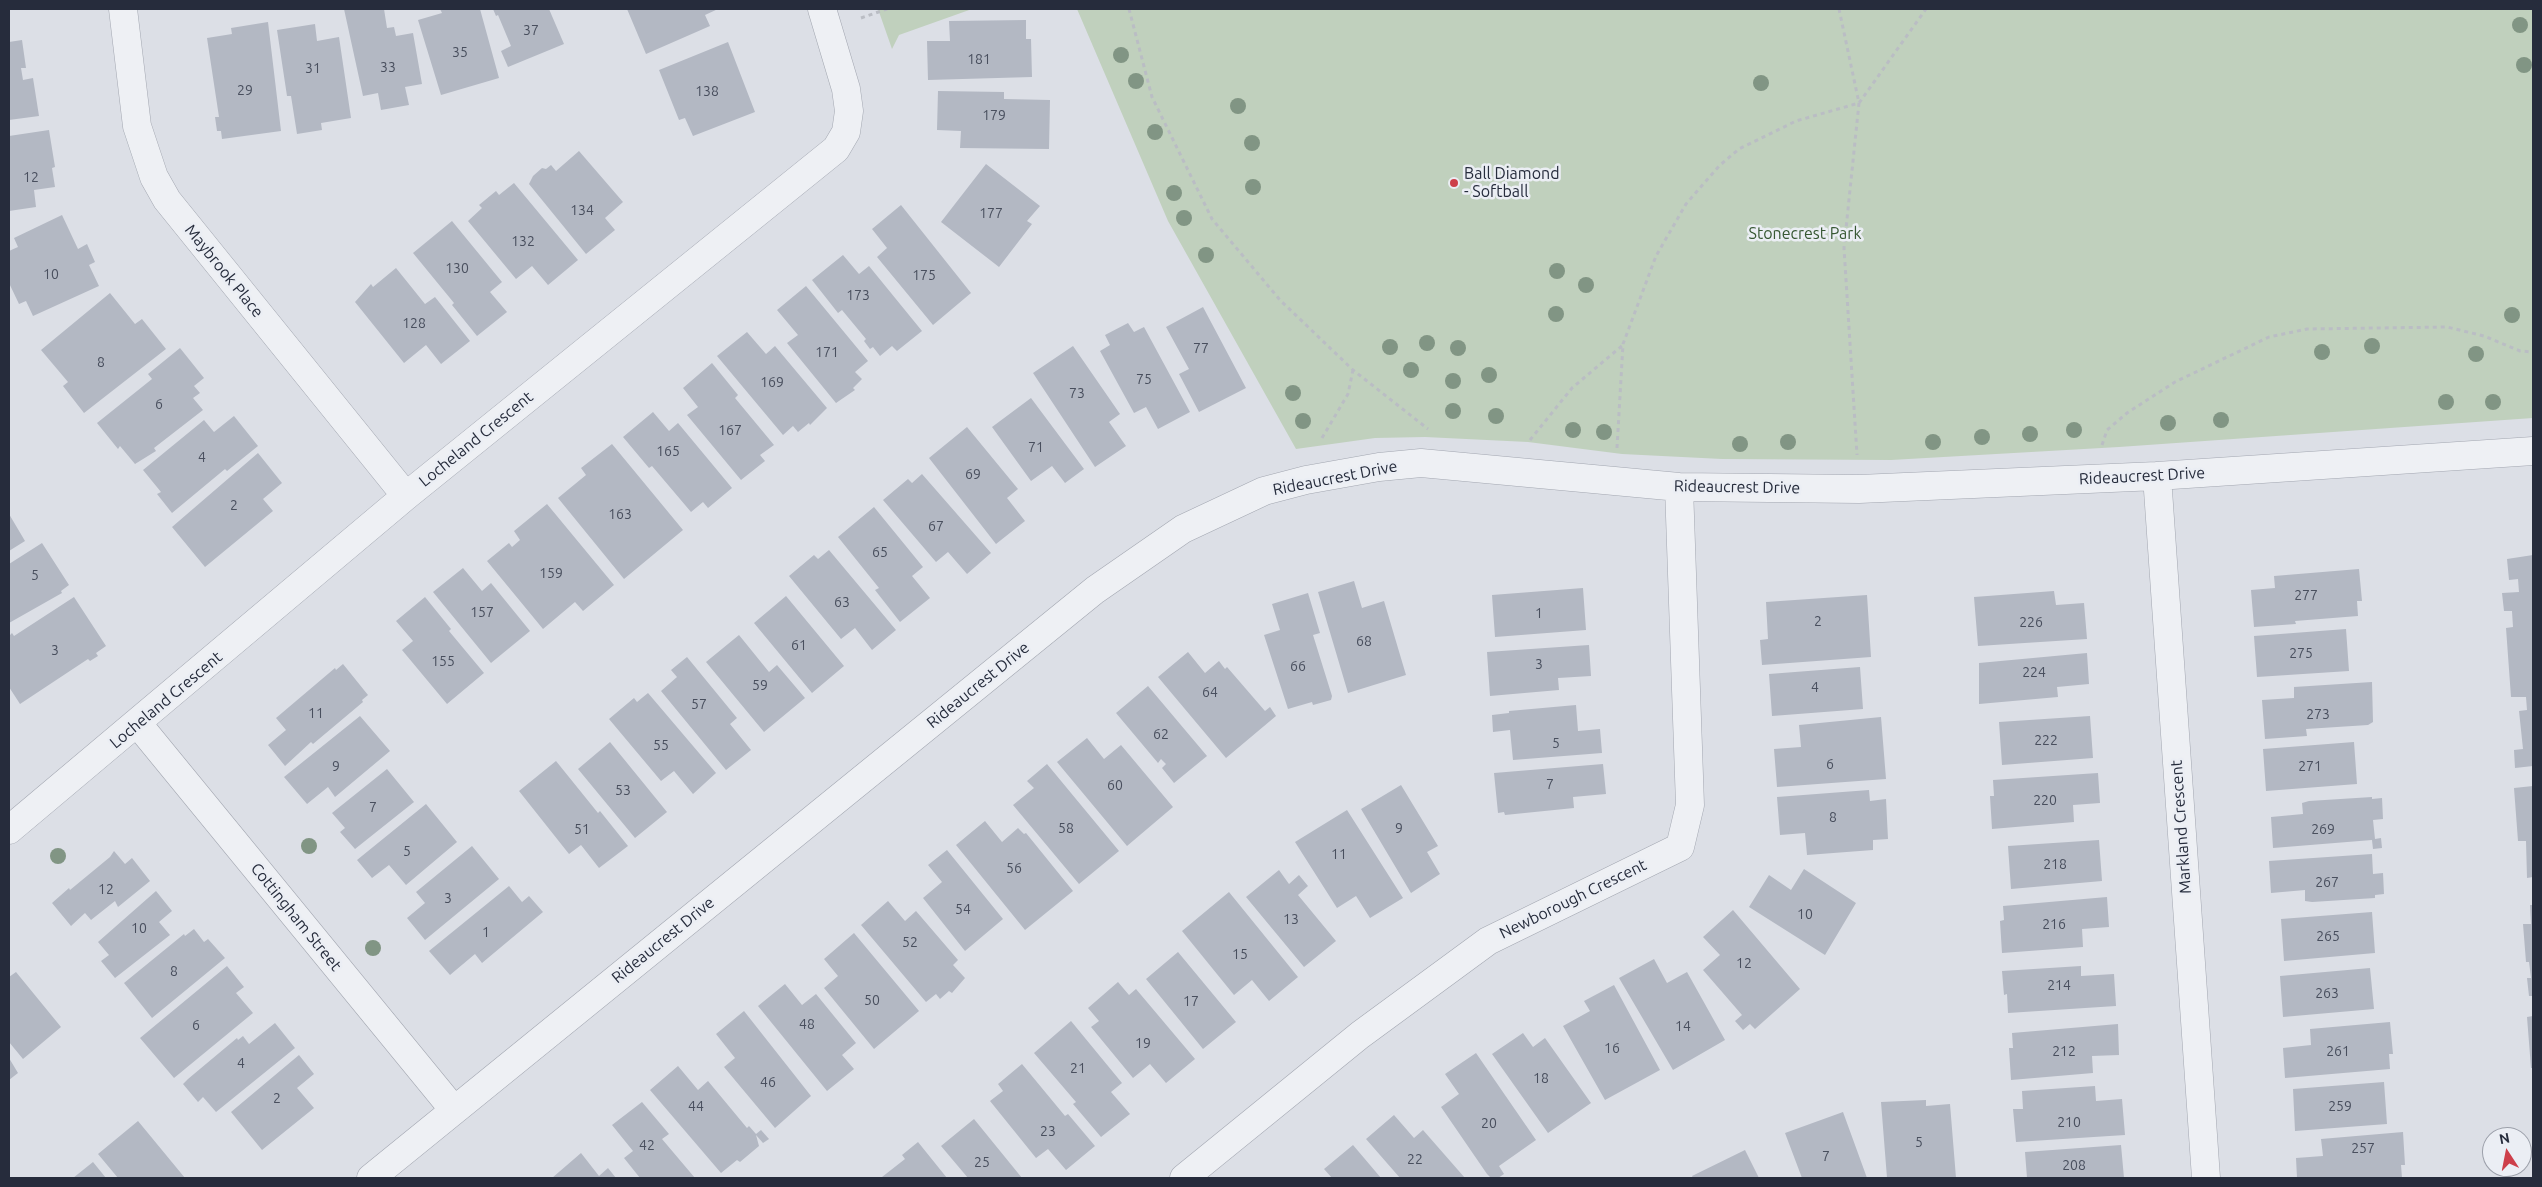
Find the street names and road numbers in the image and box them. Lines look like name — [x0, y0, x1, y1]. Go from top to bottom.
street label: Maybrook Place — [181, 221, 267, 321]
street label: Locheland Crescent — [415, 387, 537, 491]
street label: Rideaucrest Drive — [1271, 457, 1399, 499]
street label: Rideaucrest Drive — [2078, 463, 2206, 489]
street label: Rideaucrest Drive — [1674, 476, 1800, 498]
street label: Rideaucrest Drive — [923, 638, 1033, 732]
street label: Locheland Crescent — [106, 647, 226, 753]
street label: Markland Crescent — [2167, 759, 2195, 895]
street label: Newborough Crescent — [1496, 855, 1650, 943]
street label: Cottingham Street — [247, 859, 345, 975]
street label: Rideaucrest Drive — [608, 893, 718, 987]

